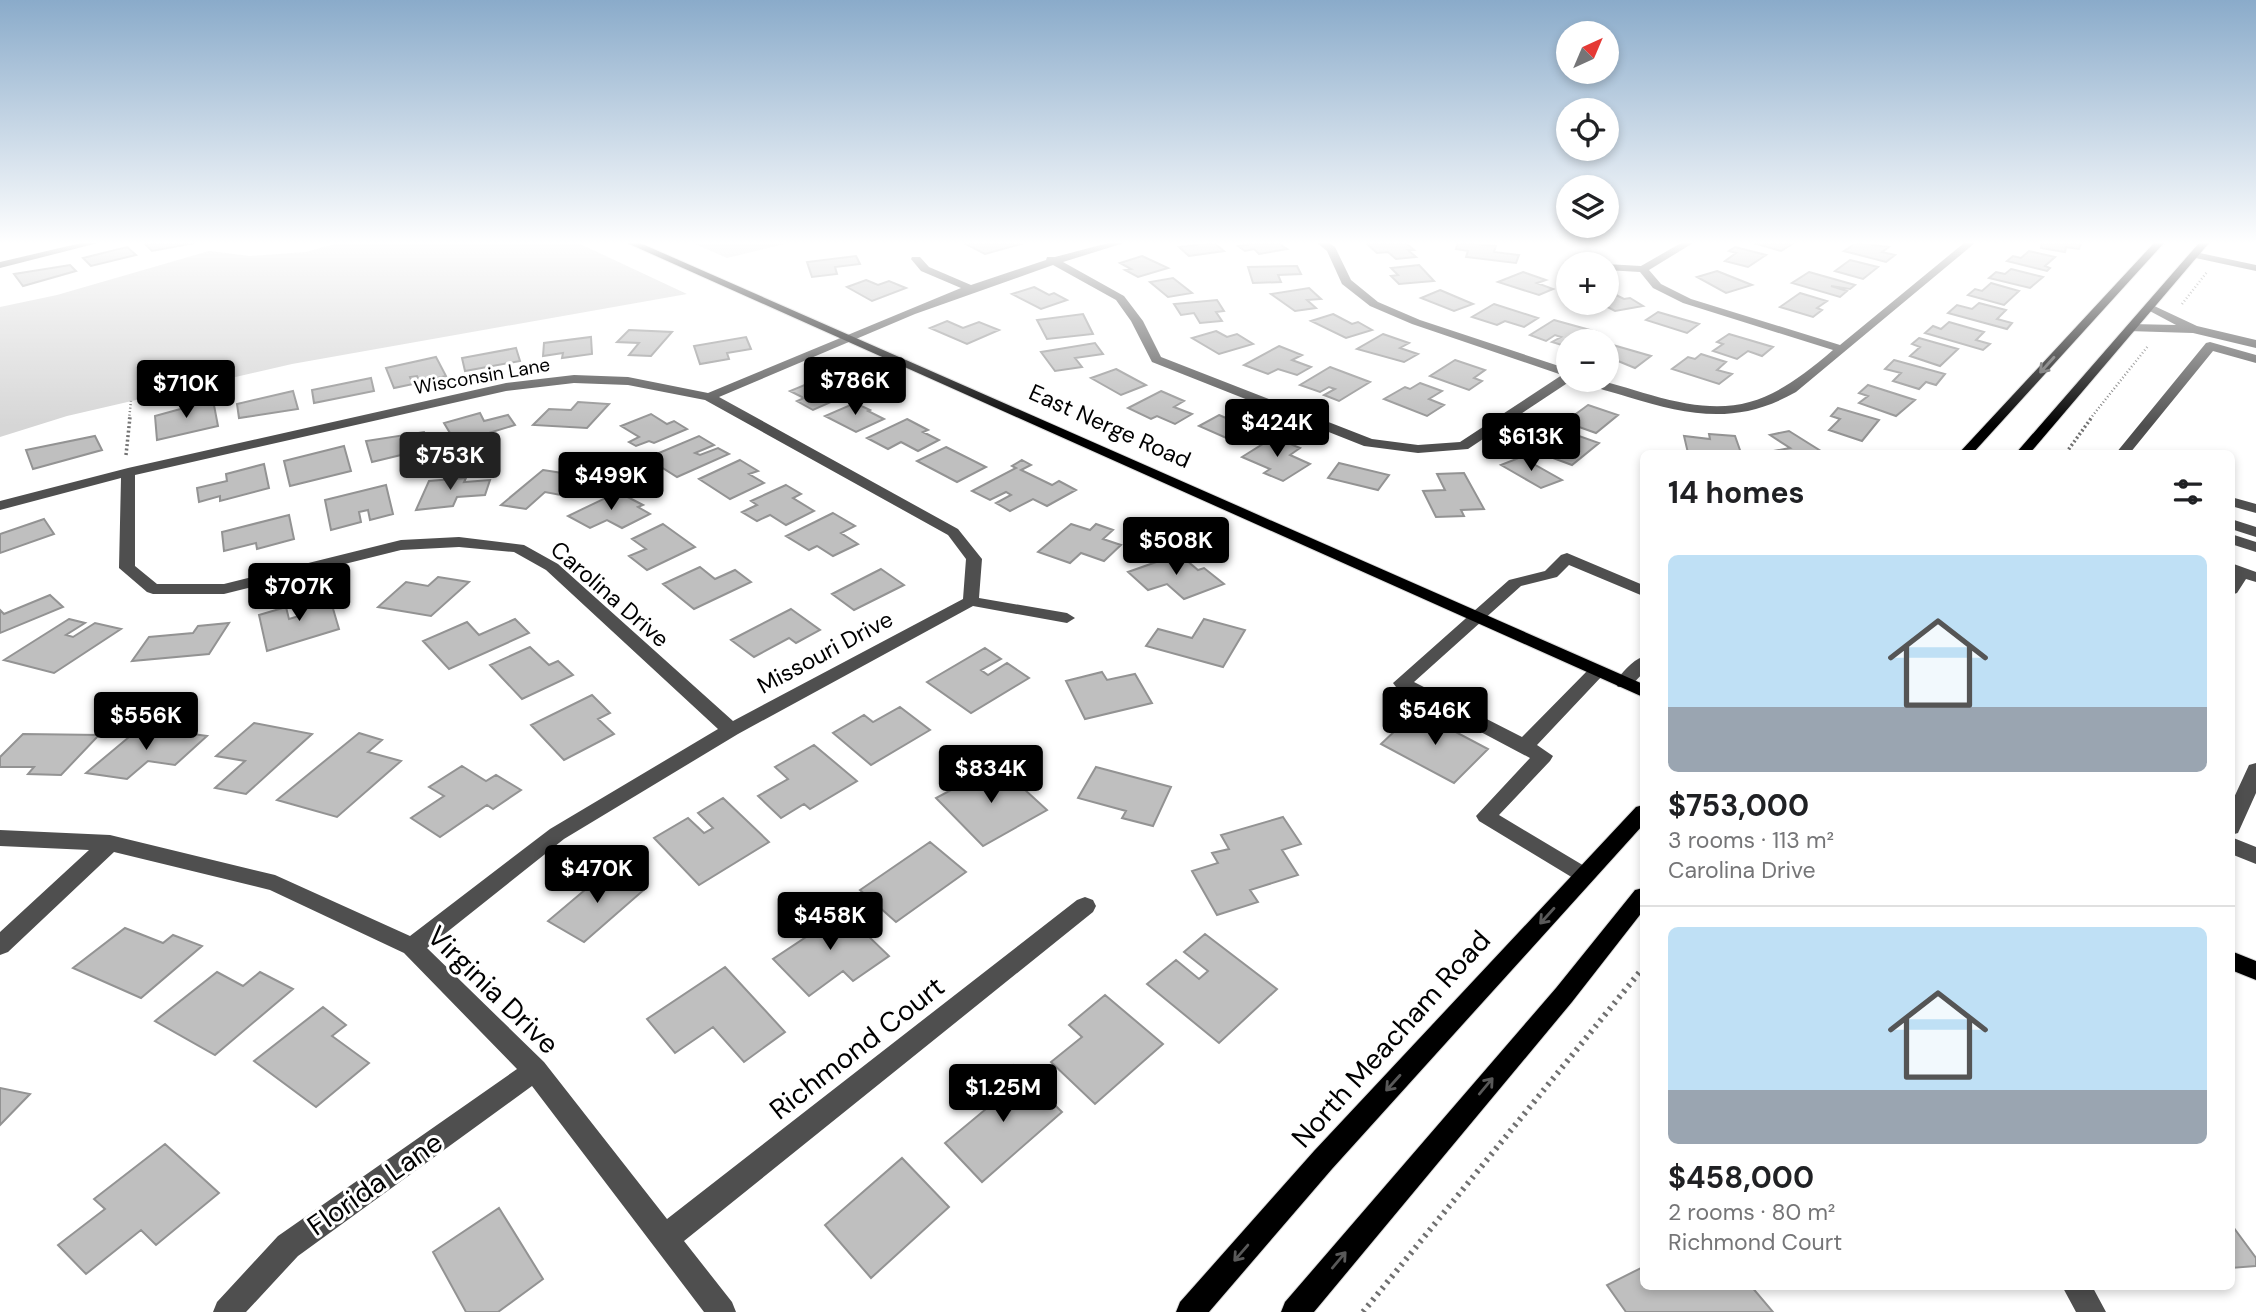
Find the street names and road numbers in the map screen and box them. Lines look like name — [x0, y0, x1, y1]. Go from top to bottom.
street label: Wisconsin Lane — [412, 352, 552, 400]
street label: East Nerge Road — [1024, 377, 1196, 475]
street label: Carolina Drive — [544, 534, 676, 654]
street label: Missouri Drive — [752, 604, 898, 700]
street label: Virginia Drive — [419, 918, 567, 1062]
street label: North Meacham Road — [1283, 922, 1499, 1156]
street label: Richmond Court — [762, 968, 952, 1128]
street label: Florida Lane — [300, 1124, 450, 1244]

